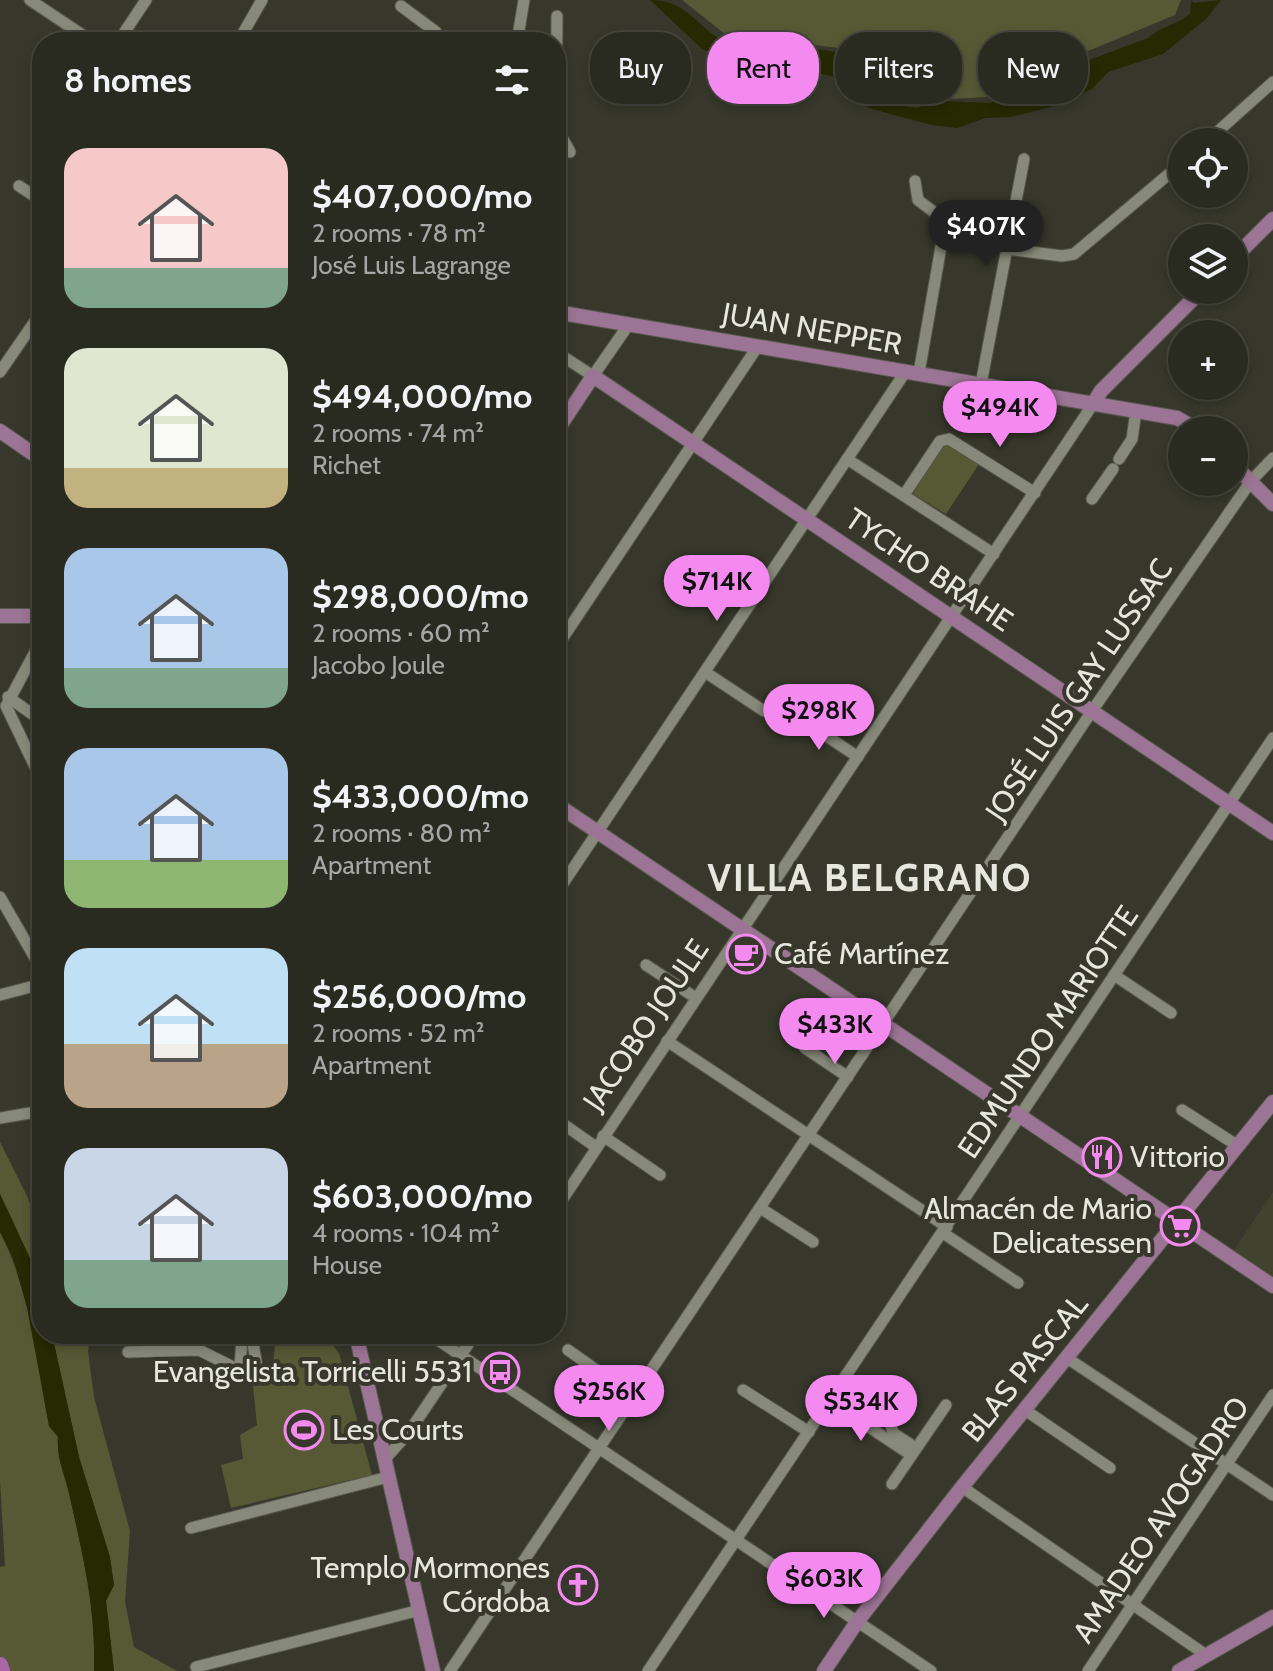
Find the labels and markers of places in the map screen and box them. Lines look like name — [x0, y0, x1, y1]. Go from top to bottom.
pin: $407K — [930, 200, 1042, 268]
pin: $494K — [944, 381, 1056, 449]
pin: $714K — [661, 555, 773, 623]
pin: $298K — [763, 684, 875, 752]
cafe icon: Café Martínez — [725, 933, 767, 975]
place label: Café Martínez — [774, 935, 949, 972]
pin: $433K — [779, 998, 891, 1066]
restaurant icon: Vittorio — [1081, 1136, 1123, 1178]
place label: Vittorio — [1130, 1138, 1225, 1175]
place label: Almacén de Mario Delicatessen — [924, 1190, 1152, 1261]
supermarket icon: Almacén de Mario Delicatessen — [1159, 1205, 1201, 1247]
bus stop icon: Evangelista Torricelli 5531 — [479, 1351, 521, 1393]
place label: Evangelista Torricelli 5531 — [153, 1353, 472, 1390]
pin: $256K — [553, 1365, 665, 1433]
pin: $534K — [805, 1375, 917, 1443]
sports icon: Les Courts — [283, 1409, 325, 1451]
place label: Les Courts — [332, 1411, 464, 1448]
place label: Templo Mormones Córdoba — [310, 1549, 551, 1620]
pin: $603K — [768, 1552, 880, 1620]
church icon: Templo Mormones Córdoba — [557, 1564, 599, 1606]

